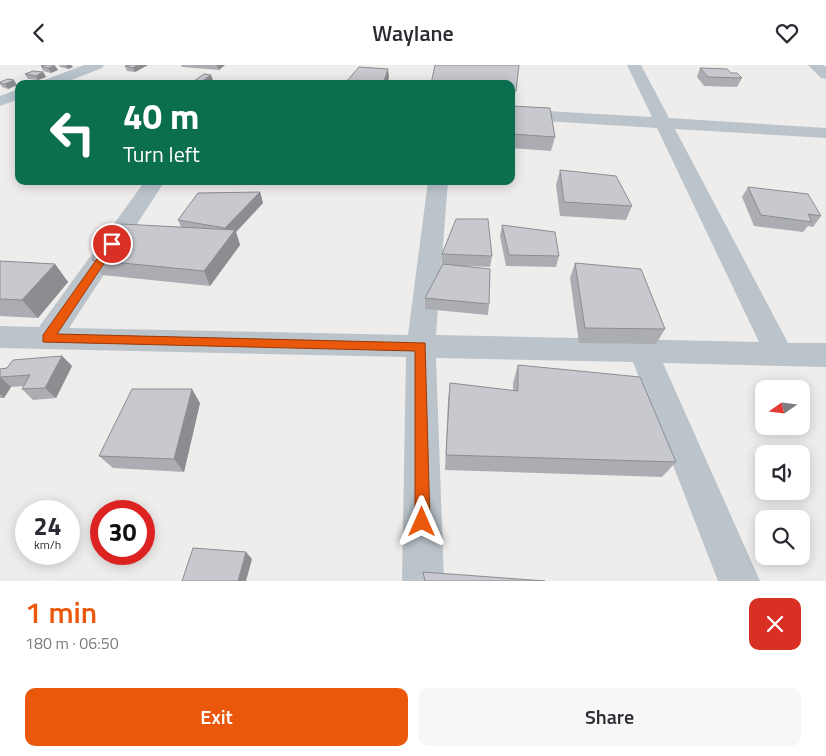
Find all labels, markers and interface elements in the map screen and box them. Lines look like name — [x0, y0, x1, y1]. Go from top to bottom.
text: Waylane — [372, 16, 454, 50]
icon: back — [25, 19, 53, 47]
icon: heart — [773, 19, 801, 47]
text: 40 m — [123, 89, 199, 143]
icon: left — [40, 100, 105, 165]
text: Turn left — [123, 137, 200, 171]
pin — [91, 223, 133, 265]
icon: arrive — [98, 230, 126, 258]
north arrow — [755, 380, 810, 435]
map controls — [755, 380, 810, 565]
button: sound — [755, 445, 810, 500]
position arrow — [395, 495, 447, 547]
speed limit sign: 30 — [90, 500, 155, 565]
text: 24 — [33, 507, 62, 545]
button: search — [755, 510, 810, 565]
text: km/h — [34, 535, 61, 554]
text: 1 min — [25, 589, 97, 635]
button: close — [749, 598, 801, 650]
text: 180 m · 06:50 — [25, 631, 119, 655]
button: Exit — [25, 688, 408, 746]
button: Share — [418, 688, 801, 746]

